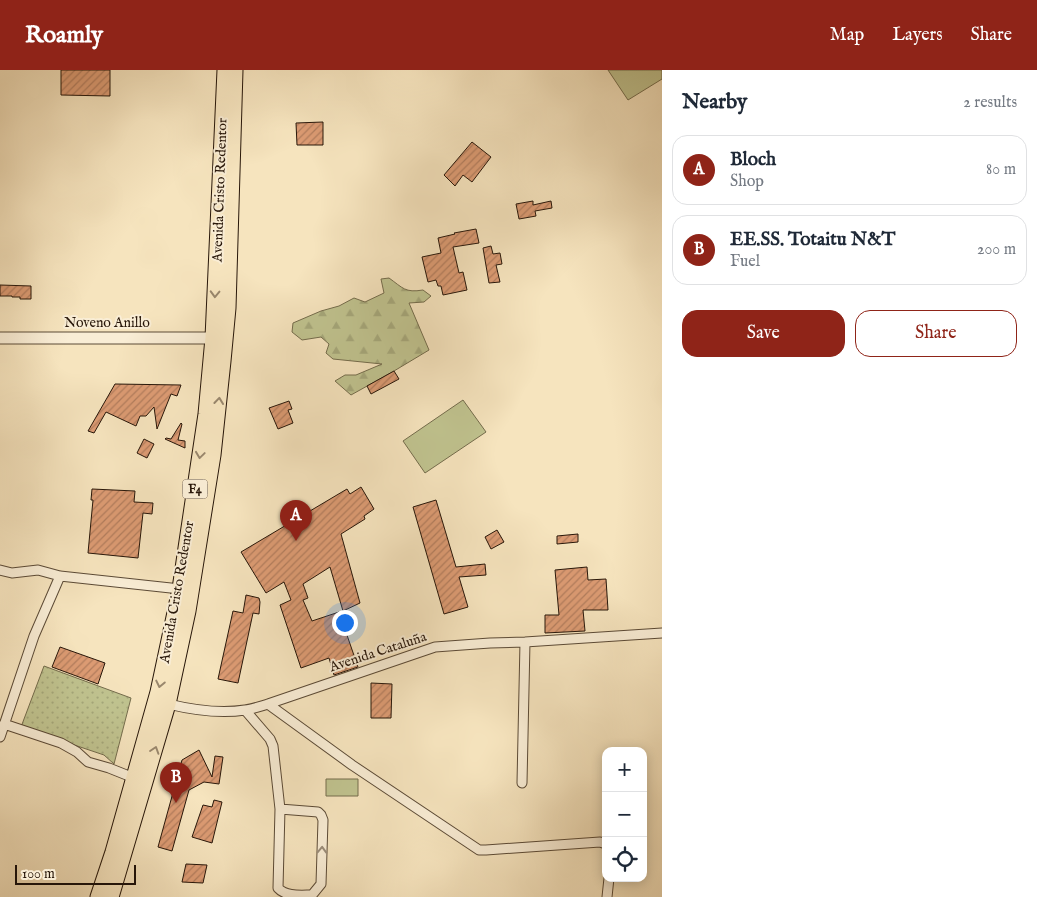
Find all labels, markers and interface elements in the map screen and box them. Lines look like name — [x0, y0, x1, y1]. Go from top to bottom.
text: Roamly — [25, 20, 103, 51]
text: Map — [830, 24, 864, 47]
text: Layers — [892, 24, 943, 47]
text: Share — [971, 24, 1012, 47]
text: Nearby — [682, 89, 747, 116]
text: 2 results — [963, 93, 1017, 113]
street label: Avenida Cristo Redentor — [208, 118, 232, 263]
text: Bloch — [730, 148, 776, 172]
text: A — [694, 160, 704, 180]
text: 80 m — [986, 160, 1016, 180]
text: Shop — [730, 172, 764, 192]
text: EE.SS. Totaitu N&T — [730, 228, 895, 252]
text: B — [694, 240, 704, 260]
text: 200 m — [977, 240, 1016, 260]
text: Fuel — [730, 252, 760, 272]
one-way arrow — [210, 290, 221, 298]
button: Save — [682, 310, 845, 357]
button: Share — [855, 310, 1017, 357]
street label: Noveno Anillo — [64, 314, 150, 332]
one-way arrow — [213, 397, 224, 405]
one-way arrow — [195, 451, 205, 460]
road number: F4 — [182, 479, 208, 498]
pin: A — [280, 500, 312, 541]
street label: Avenida Cristo Redentor — [155, 519, 198, 666]
your location — [332, 610, 358, 636]
street label: Avenida Cataluña — [326, 628, 430, 676]
one-way arrow — [155, 680, 166, 689]
one-way arrow — [149, 746, 159, 754]
map controls — [602, 747, 647, 882]
button: + — [602, 747, 647, 792]
pin: B — [160, 762, 192, 803]
button: − — [602, 792, 647, 837]
button: locate — [602, 837, 647, 882]
one-way arrow — [317, 845, 327, 853]
scale bar — [15, 862, 136, 885]
text: 100 m — [22, 865, 55, 883]

